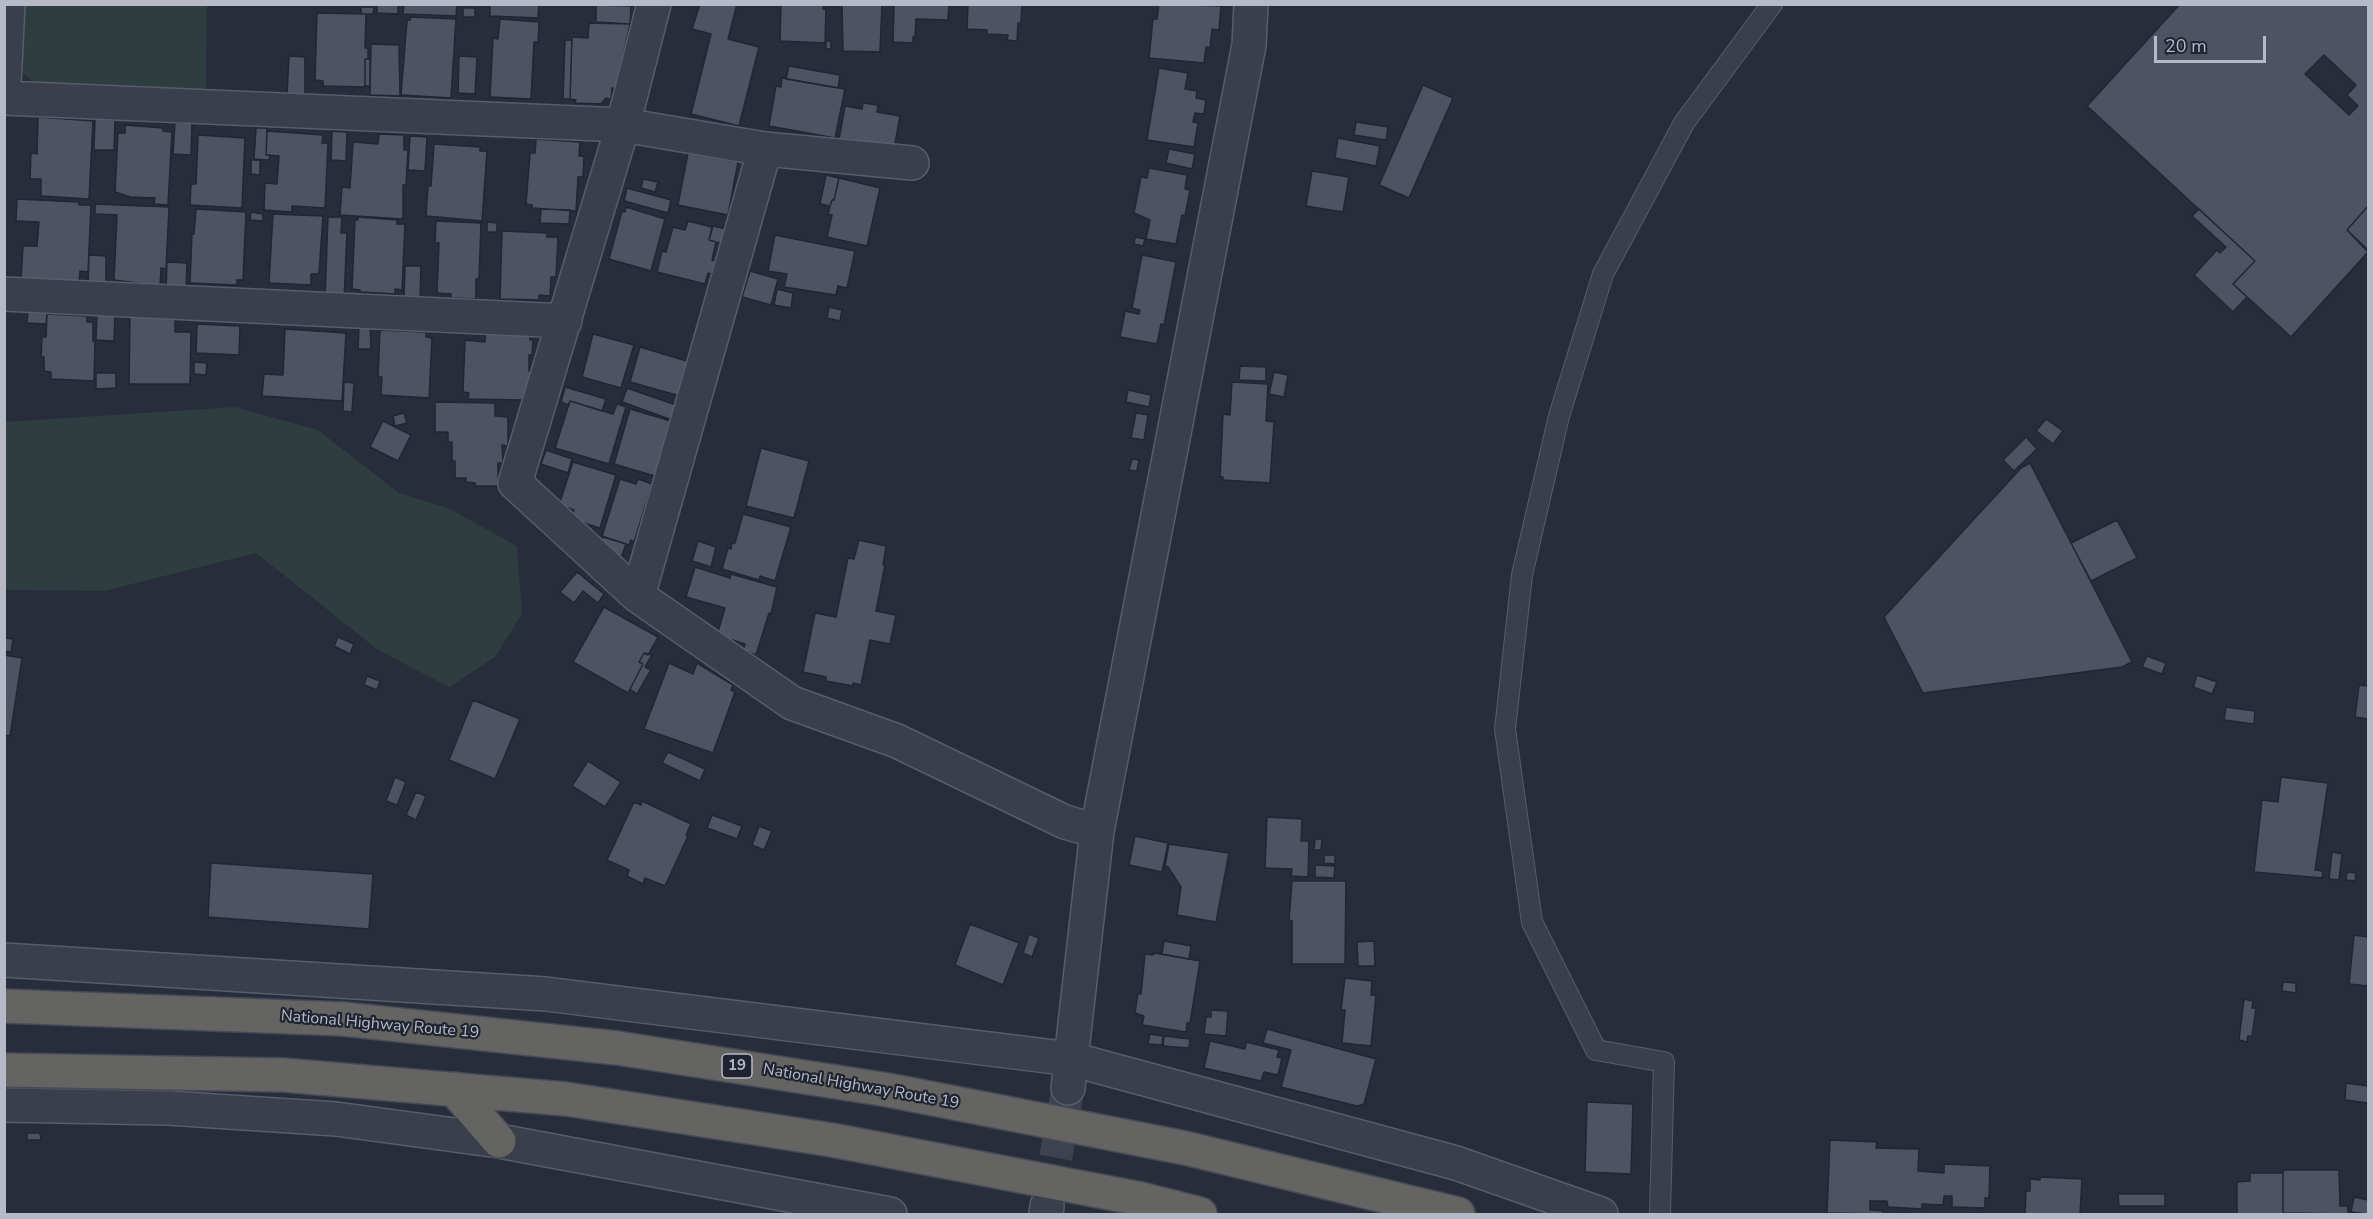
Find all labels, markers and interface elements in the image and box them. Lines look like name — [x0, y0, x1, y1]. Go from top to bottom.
scale bar — [2157, 24, 2270, 62]
text: 20 m — [2165, 34, 2207, 58]
street label: National Highway Route 19 — [280, 1007, 480, 1043]
road number: 19 — [722, 1054, 752, 1078]
street label: National Highway Route 19 — [761, 1060, 961, 1114]

